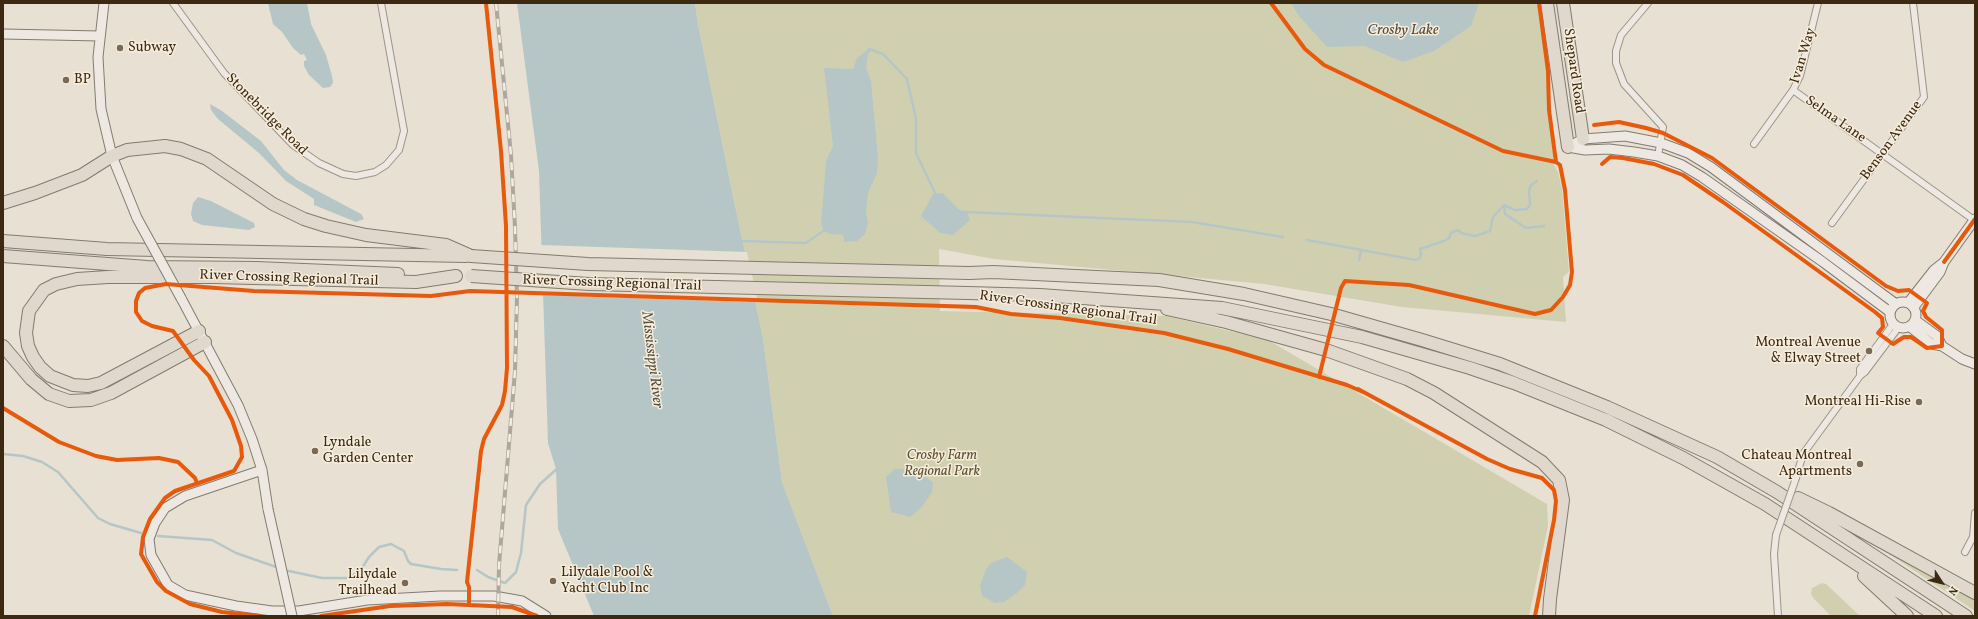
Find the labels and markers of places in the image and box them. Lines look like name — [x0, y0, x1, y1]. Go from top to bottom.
place label: Subway — [128, 40, 176, 56]
marker: Subway — [115, 43, 125, 53]
place label: BP — [74, 72, 91, 88]
marker: BP — [61, 75, 71, 85]
place label: Montreal Avenue & Elway Street — [1755, 335, 1861, 368]
marker: Montreal Avenue & Elway Street — [1864, 346, 1874, 356]
place label: Montreal Hi-Rise — [1804, 394, 1911, 410]
marker: Montreal Hi-Rise — [1914, 397, 1924, 407]
place label: Lyndale Garden Center — [323, 435, 413, 468]
marker: Lyndale Garden Center — [310, 446, 320, 456]
place label: Chateau Montreal Apartments — [1742, 448, 1852, 480]
marker: Chateau Montreal Apartments — [1855, 459, 1865, 469]
place label: Lilydale Pool & Yacht Club Inc — [561, 565, 653, 598]
place label: Lilydale Trailhead — [338, 567, 397, 600]
marker: Lilydale Pool & Yacht Club Inc — [548, 576, 558, 586]
marker: Lilydale Trailhead — [400, 578, 410, 588]

